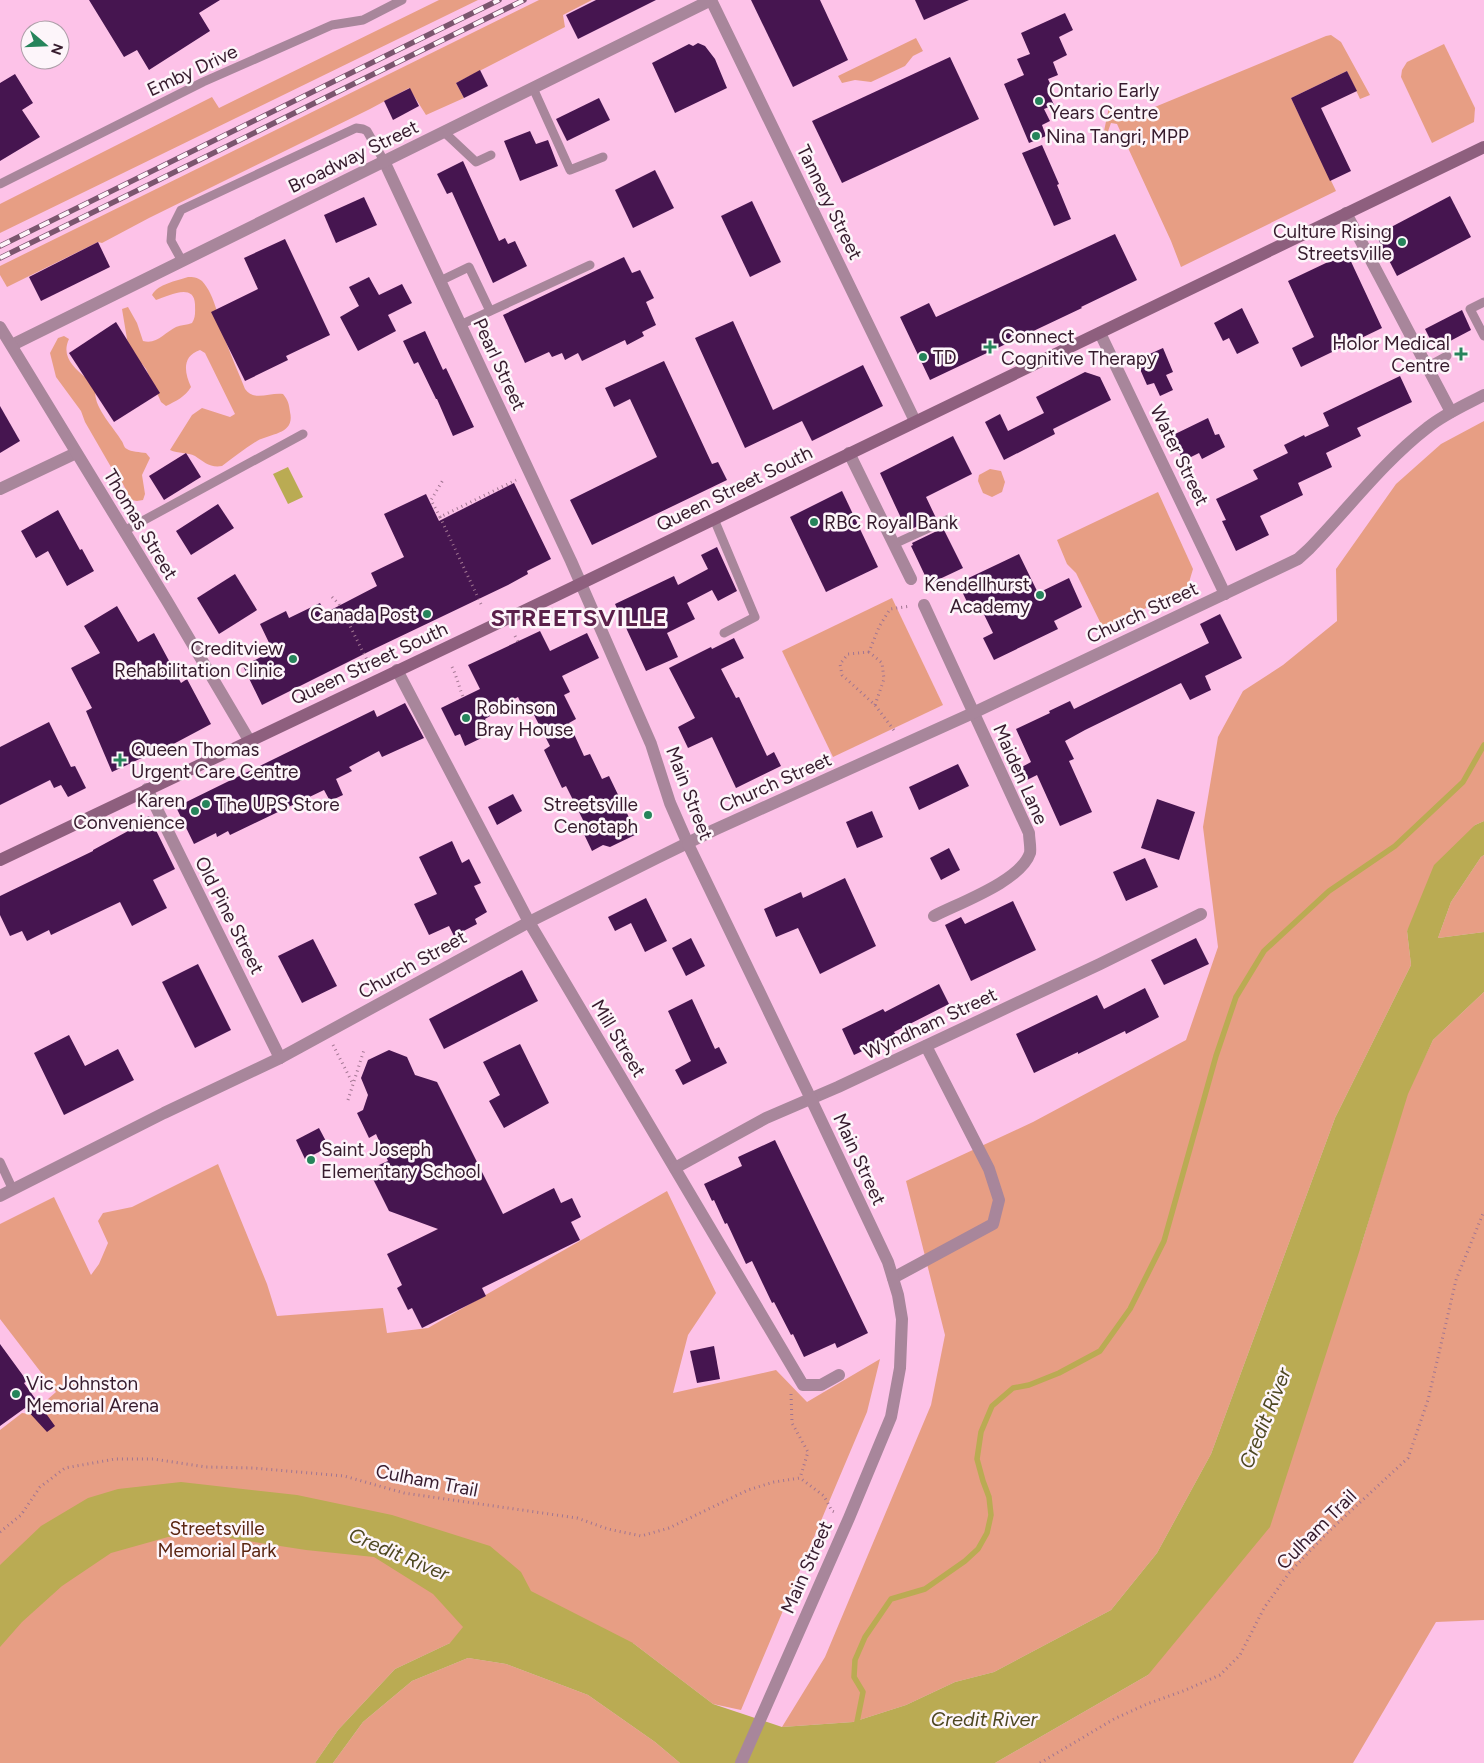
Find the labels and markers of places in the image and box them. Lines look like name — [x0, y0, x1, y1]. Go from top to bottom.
place label: Ontario Early Years Centre — [1049, 79, 1159, 124]
marker: Ontario Early Years Centre — [1033, 95, 1045, 107]
place label: Nina Tangri, MPP — [1046, 125, 1189, 148]
marker: Nina Tangri, MPP — [1030, 130, 1042, 142]
place label: Culture Rising Streetsville — [1273, 220, 1392, 265]
marker: Culture Rising Streetsville — [1396, 236, 1408, 248]
place label: Connect Cognitive Therapy — [1001, 325, 1157, 370]
place label: Holor Medical Centre — [1332, 332, 1450, 377]
marker: Connect Cognitive Therapy — [983, 340, 997, 354]
place label: TD — [933, 346, 957, 369]
marker: Holor Medical Centre — [1454, 347, 1468, 361]
marker: TD — [917, 351, 929, 363]
place label: RBC Royal Bank — [824, 511, 959, 534]
marker: RBC Royal Bank — [808, 516, 820, 528]
place label: Kendellhurst Academy — [924, 573, 1030, 618]
marker: Kendellhurst Academy — [1034, 589, 1046, 601]
place label: Canada Post — [310, 603, 417, 626]
marker: Canada Post — [421, 608, 433, 620]
place label: Creditview Rehabilitation Clinic — [114, 637, 283, 682]
marker: Creditview Rehabilitation Clinic — [287, 653, 299, 665]
place label: Robinson Bray House — [476, 696, 573, 741]
marker: Robinson Bray House — [460, 712, 472, 724]
place label: Queen Thomas Urgent Care Centre — [131, 738, 298, 783]
marker: Queen Thomas Urgent Care Centre — [113, 753, 127, 767]
place label: Karen Convenience — [73, 789, 185, 834]
place label: The UPS Store — [216, 793, 340, 816]
place label: Streetsville Cenotaph — [543, 793, 638, 838]
marker: The UPS Store — [200, 798, 212, 810]
marker: Karen Convenience — [189, 805, 201, 817]
marker: Streetsville Cenotaph — [642, 809, 654, 821]
place label: Saint Joseph Elementary School — [321, 1138, 481, 1183]
marker: Saint Joseph Elementary School — [305, 1154, 317, 1166]
place label: Vic Johnston Memorial Arena — [26, 1372, 159, 1417]
marker: Vic Johnston Memorial Arena — [10, 1388, 22, 1400]

